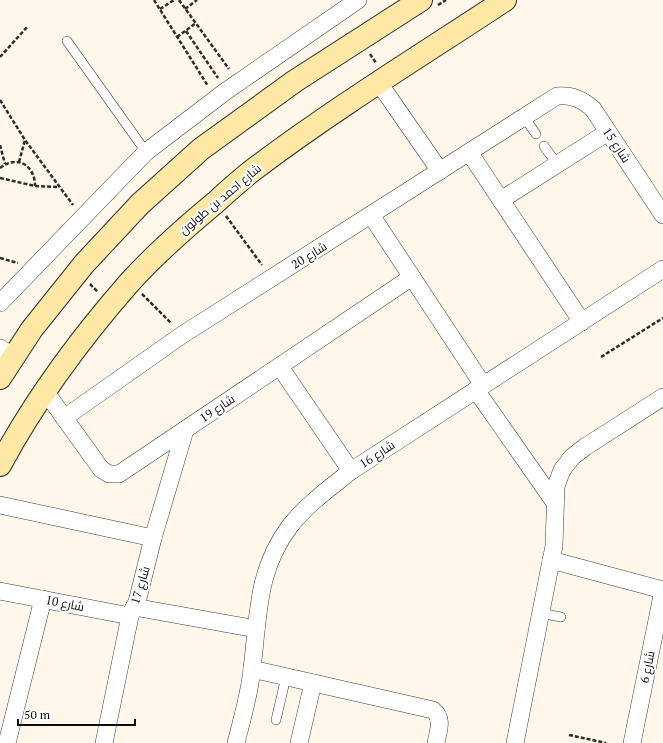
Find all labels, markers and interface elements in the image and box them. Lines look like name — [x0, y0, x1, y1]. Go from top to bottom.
street label: شارع 15 — [599, 125, 634, 166]
street label: شارع احمد بن طولون — [176, 160, 265, 238]
street label: شارع 20 — [289, 238, 330, 273]
street label: شارع 19 — [197, 391, 238, 426]
street label: شارع 16 — [357, 437, 398, 472]
street label: شارع 17 — [127, 564, 154, 606]
street label: شارع 10 — [44, 592, 86, 615]
street label: شارع 6 — [637, 650, 658, 685]
scale bar — [18, 701, 135, 727]
text: 50 m — [24, 707, 51, 722]

